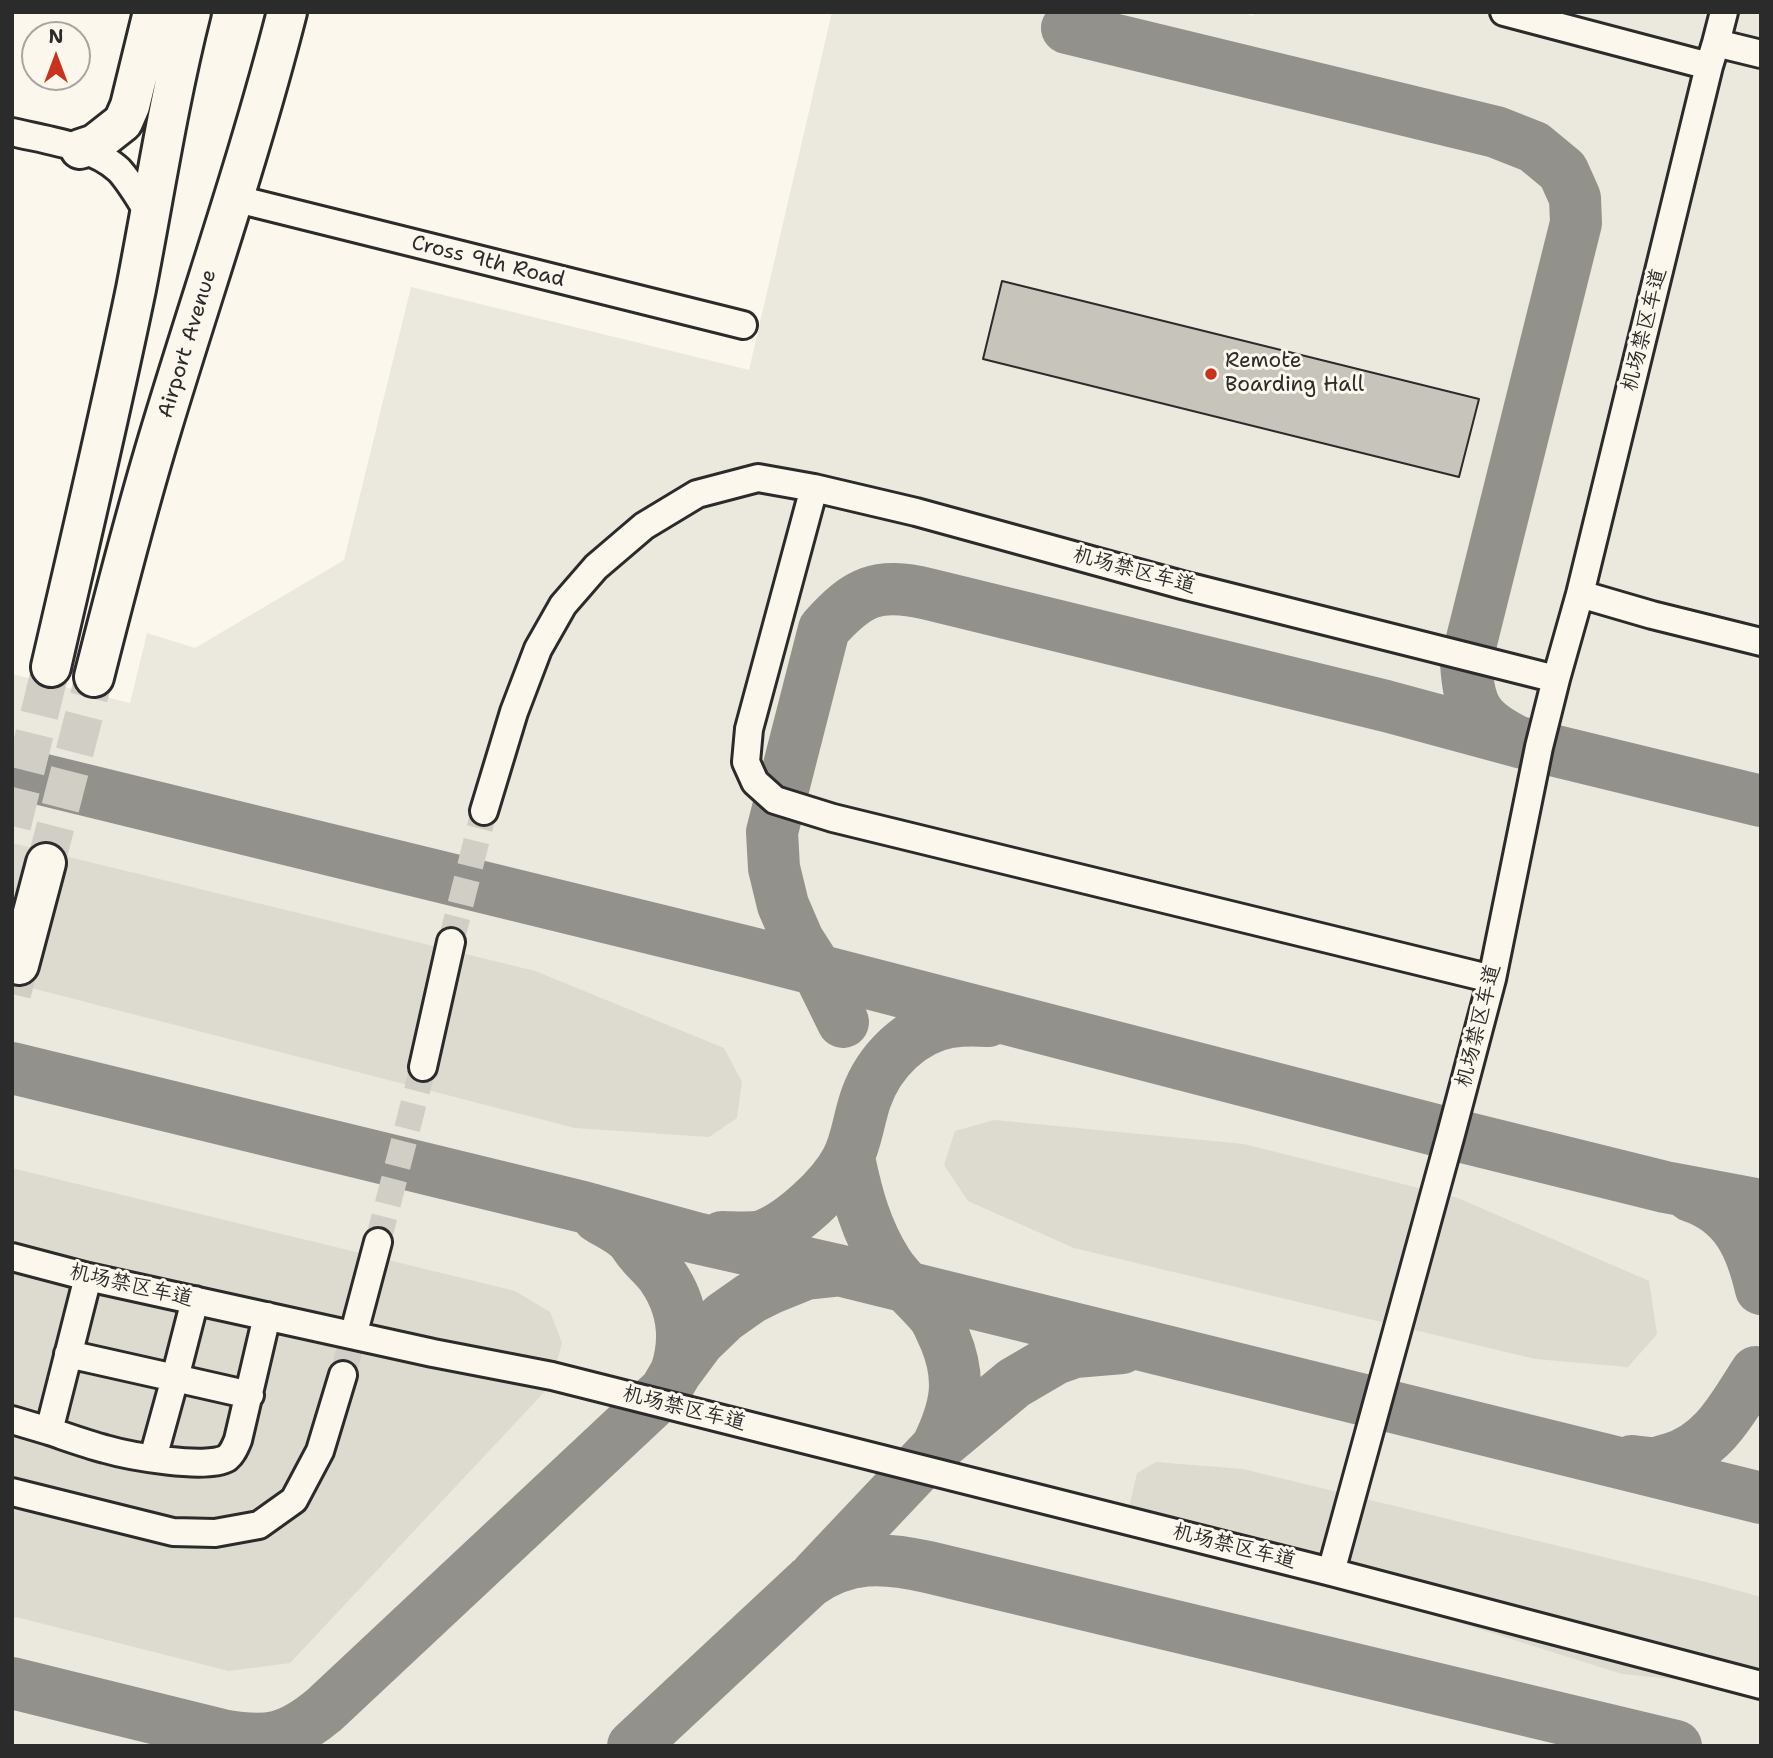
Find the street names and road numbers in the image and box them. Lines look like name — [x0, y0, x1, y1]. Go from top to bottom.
street label: Cross 9th Road — [409, 231, 567, 293]
street label: 机场禁区车道 — [1618, 266, 1672, 394]
street label: Airport Avenue — [153, 267, 223, 421]
street label: 机场禁区车道 — [1070, 543, 1198, 599]
street label: 机场禁区车道 — [1452, 962, 1506, 1090]
street label: 机场禁区车道 — [67, 1260, 195, 1312]
street label: 机场禁区车道 — [620, 1382, 748, 1436]
street label: 机场禁区车道 — [1170, 1520, 1298, 1574]

